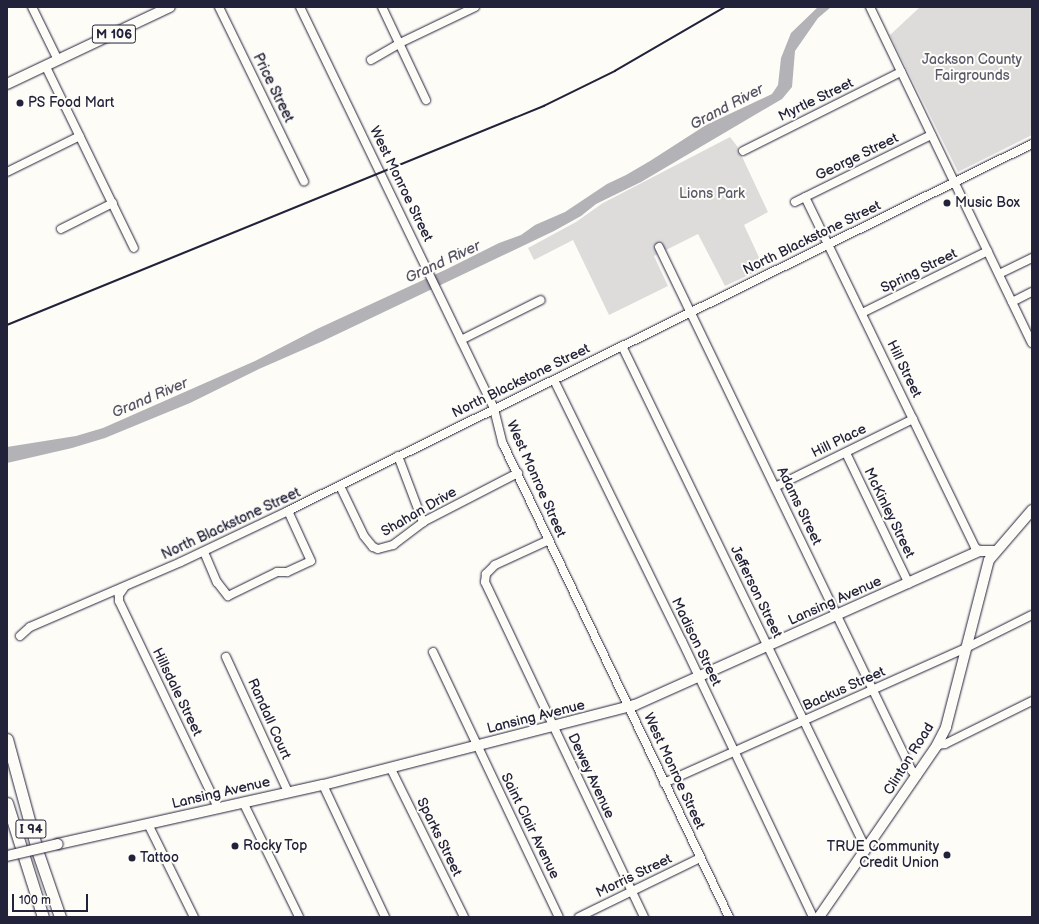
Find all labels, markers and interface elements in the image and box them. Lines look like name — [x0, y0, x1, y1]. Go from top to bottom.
road number: M 106 — [91, 23, 137, 45]
street label: Price Street — [249, 51, 297, 125]
park label: Jackson County Fairgrounds — [922, 52, 1022, 84]
street label: Myrtle Street — [776, 75, 856, 125]
water label: Grand River — [687, 80, 767, 134]
place label: PS Food Mart — [28, 95, 114, 111]
marker: PS Food Mart — [15, 98, 25, 108]
street label: West Monroe Street — [366, 123, 436, 245]
street label: George Street — [813, 130, 901, 184]
park label: Lions Park — [679, 186, 745, 202]
place label: Music Box — [955, 195, 1020, 211]
street label: North Blackstone Street — [740, 197, 884, 279]
marker: Music Box — [942, 198, 952, 208]
water label: Grand River — [403, 237, 483, 287]
street label: Spring Street — [878, 245, 960, 297]
street label: Hill Street — [883, 337, 925, 401]
street label: North Blackstone Street — [449, 340, 593, 422]
water label: Grand River — [109, 374, 191, 422]
street label: West Monroe Street — [503, 418, 569, 540]
street label: Hill Place — [809, 421, 869, 461]
street label: Adams Street — [773, 464, 825, 548]
street label: McKinley Street — [860, 465, 918, 561]
street label: North Blackstone Street — [159, 484, 303, 564]
street label: Shahan Drive — [378, 484, 460, 540]
street label: Jefferson Street — [726, 543, 786, 641]
street label: Lansing Avenue — [786, 573, 884, 629]
street label: Madison Street — [667, 595, 725, 689]
street label: Hillsdale Street — [148, 645, 206, 739]
street label: Backus Street — [800, 663, 888, 715]
street label: Randall Court — [244, 676, 294, 762]
street label: Lansing Avenue — [485, 697, 587, 737]
street label: West Monroe Street — [640, 710, 708, 832]
street label: Clinton Road — [880, 720, 938, 798]
street label: Dewey Avenue — [564, 730, 618, 822]
street label: Saint Clair Avenue — [497, 770, 563, 882]
street label: Lansing Avenue — [170, 774, 272, 812]
street label: Sparks Street — [413, 795, 465, 879]
road number: I 94 — [15, 818, 47, 840]
place label: Rocky Top — [243, 838, 309, 854]
place label: TRUE Community Credit Union — [827, 839, 939, 872]
marker: Rocky Top — [230, 841, 240, 851]
place label: Tattoo — [140, 850, 179, 866]
street label: Morris Street — [593, 850, 675, 902]
marker: TRUE Community Credit Union — [942, 850, 952, 860]
marker: Tattoo — [127, 853, 137, 863]
scale bar — [14, 886, 90, 912]
text: 100 m — [19, 893, 51, 908]

